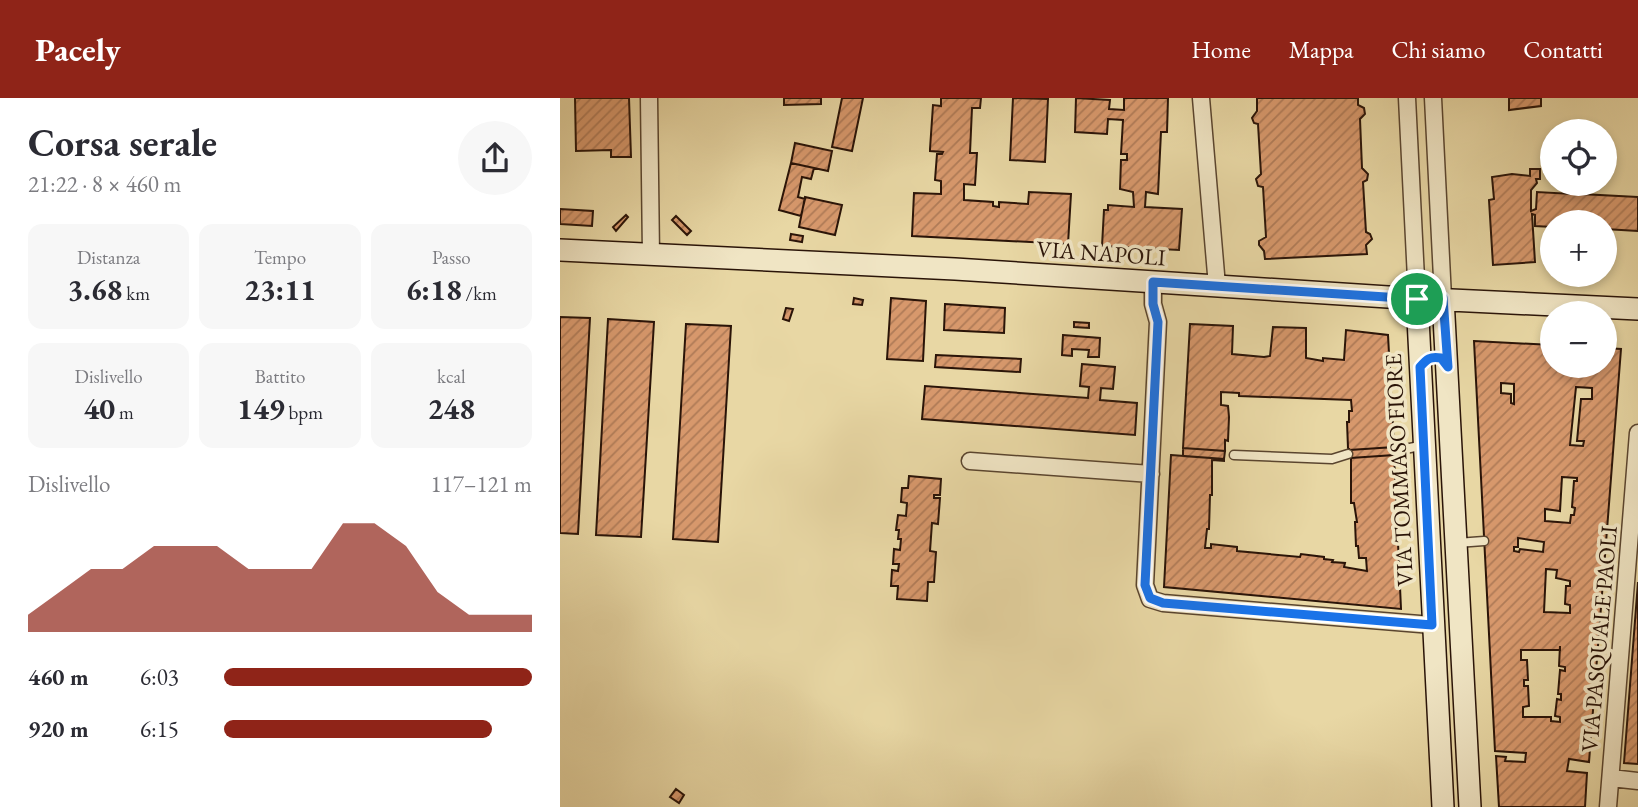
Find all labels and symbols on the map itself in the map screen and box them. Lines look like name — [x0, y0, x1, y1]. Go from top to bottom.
street label: VIA NAPOLI — [1035, 234, 1167, 272]
pin — [1387, 269, 1447, 329]
street label: VIA TOMMASO FIORE — [1378, 353, 1420, 587]
street label: VIA PASQUALE PAOLI — [1574, 524, 1624, 753]

